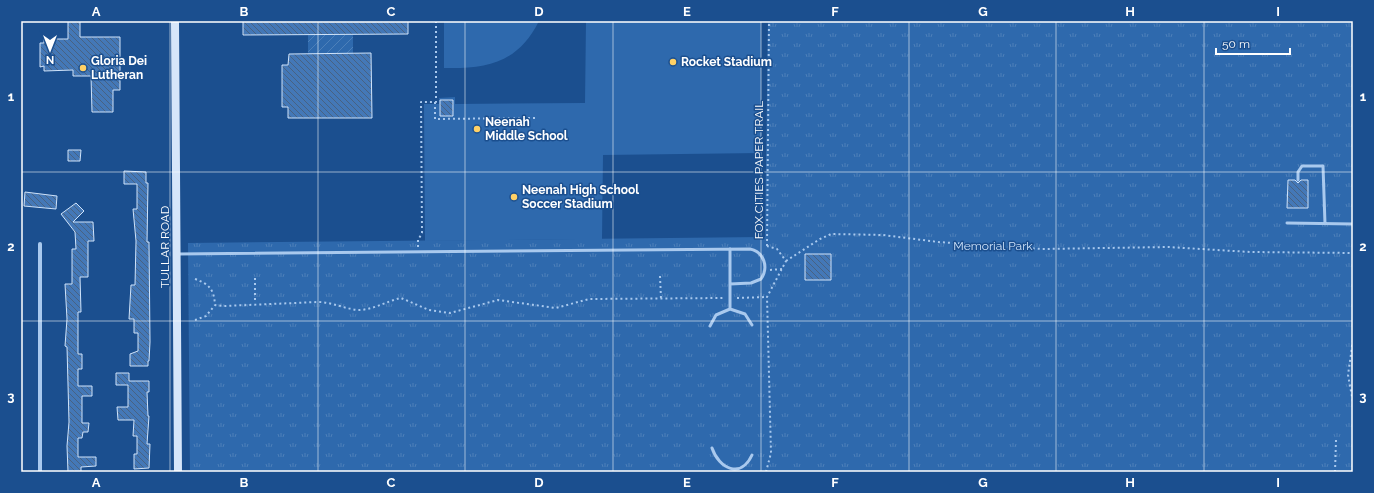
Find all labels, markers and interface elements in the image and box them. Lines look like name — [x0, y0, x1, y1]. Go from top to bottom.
text: A — [92, 4, 101, 19]
text: B — [240, 4, 249, 19]
text: C — [387, 4, 396, 19]
text: D — [534, 4, 544, 19]
text: E — [683, 4, 691, 19]
text: F — [831, 4, 839, 19]
text: G — [978, 4, 988, 19]
text: H — [1125, 4, 1135, 19]
text: I — [1276, 4, 1280, 19]
north arrow — [30, 30, 70, 70]
scale bar — [1216, 30, 1290, 56]
text: 50 m — [1222, 37, 1250, 51]
text: N — [46, 53, 54, 66]
place label: Gloria Dei Lutheran — [91, 54, 147, 82]
place label: Rocket Stadium — [681, 55, 772, 69]
marker: Rocket Stadium — [668, 57, 678, 67]
marker: Gloria Dei Lutheran — [78, 63, 88, 73]
text: 1 — [8, 89, 15, 104]
text: 1 — [1360, 89, 1367, 104]
street label: FOX CITIES PAPER TRAIL — [752, 101, 766, 239]
place label: Neenah Middle School — [485, 115, 568, 143]
marker: Neenah Middle School — [472, 124, 482, 134]
place label: Neenah High School Soccer Stadium — [522, 183, 639, 211]
marker: Neenah High School Soccer Stadium — [509, 192, 519, 202]
street label: TULLAR ROAD — [158, 205, 172, 288]
text: 2 — [7, 239, 15, 254]
park label: Memorial Park — [953, 239, 1033, 253]
text: 2 — [1359, 239, 1367, 254]
text: 3 — [7, 389, 15, 404]
text: 3 — [1359, 389, 1367, 404]
text: A — [92, 475, 101, 490]
text: B — [240, 475, 249, 490]
text: C — [387, 475, 396, 490]
text: D — [534, 475, 544, 490]
text: E — [683, 475, 691, 490]
text: F — [831, 475, 839, 490]
text: G — [978, 475, 988, 490]
text: H — [1125, 475, 1135, 490]
text: I — [1276, 475, 1280, 490]

